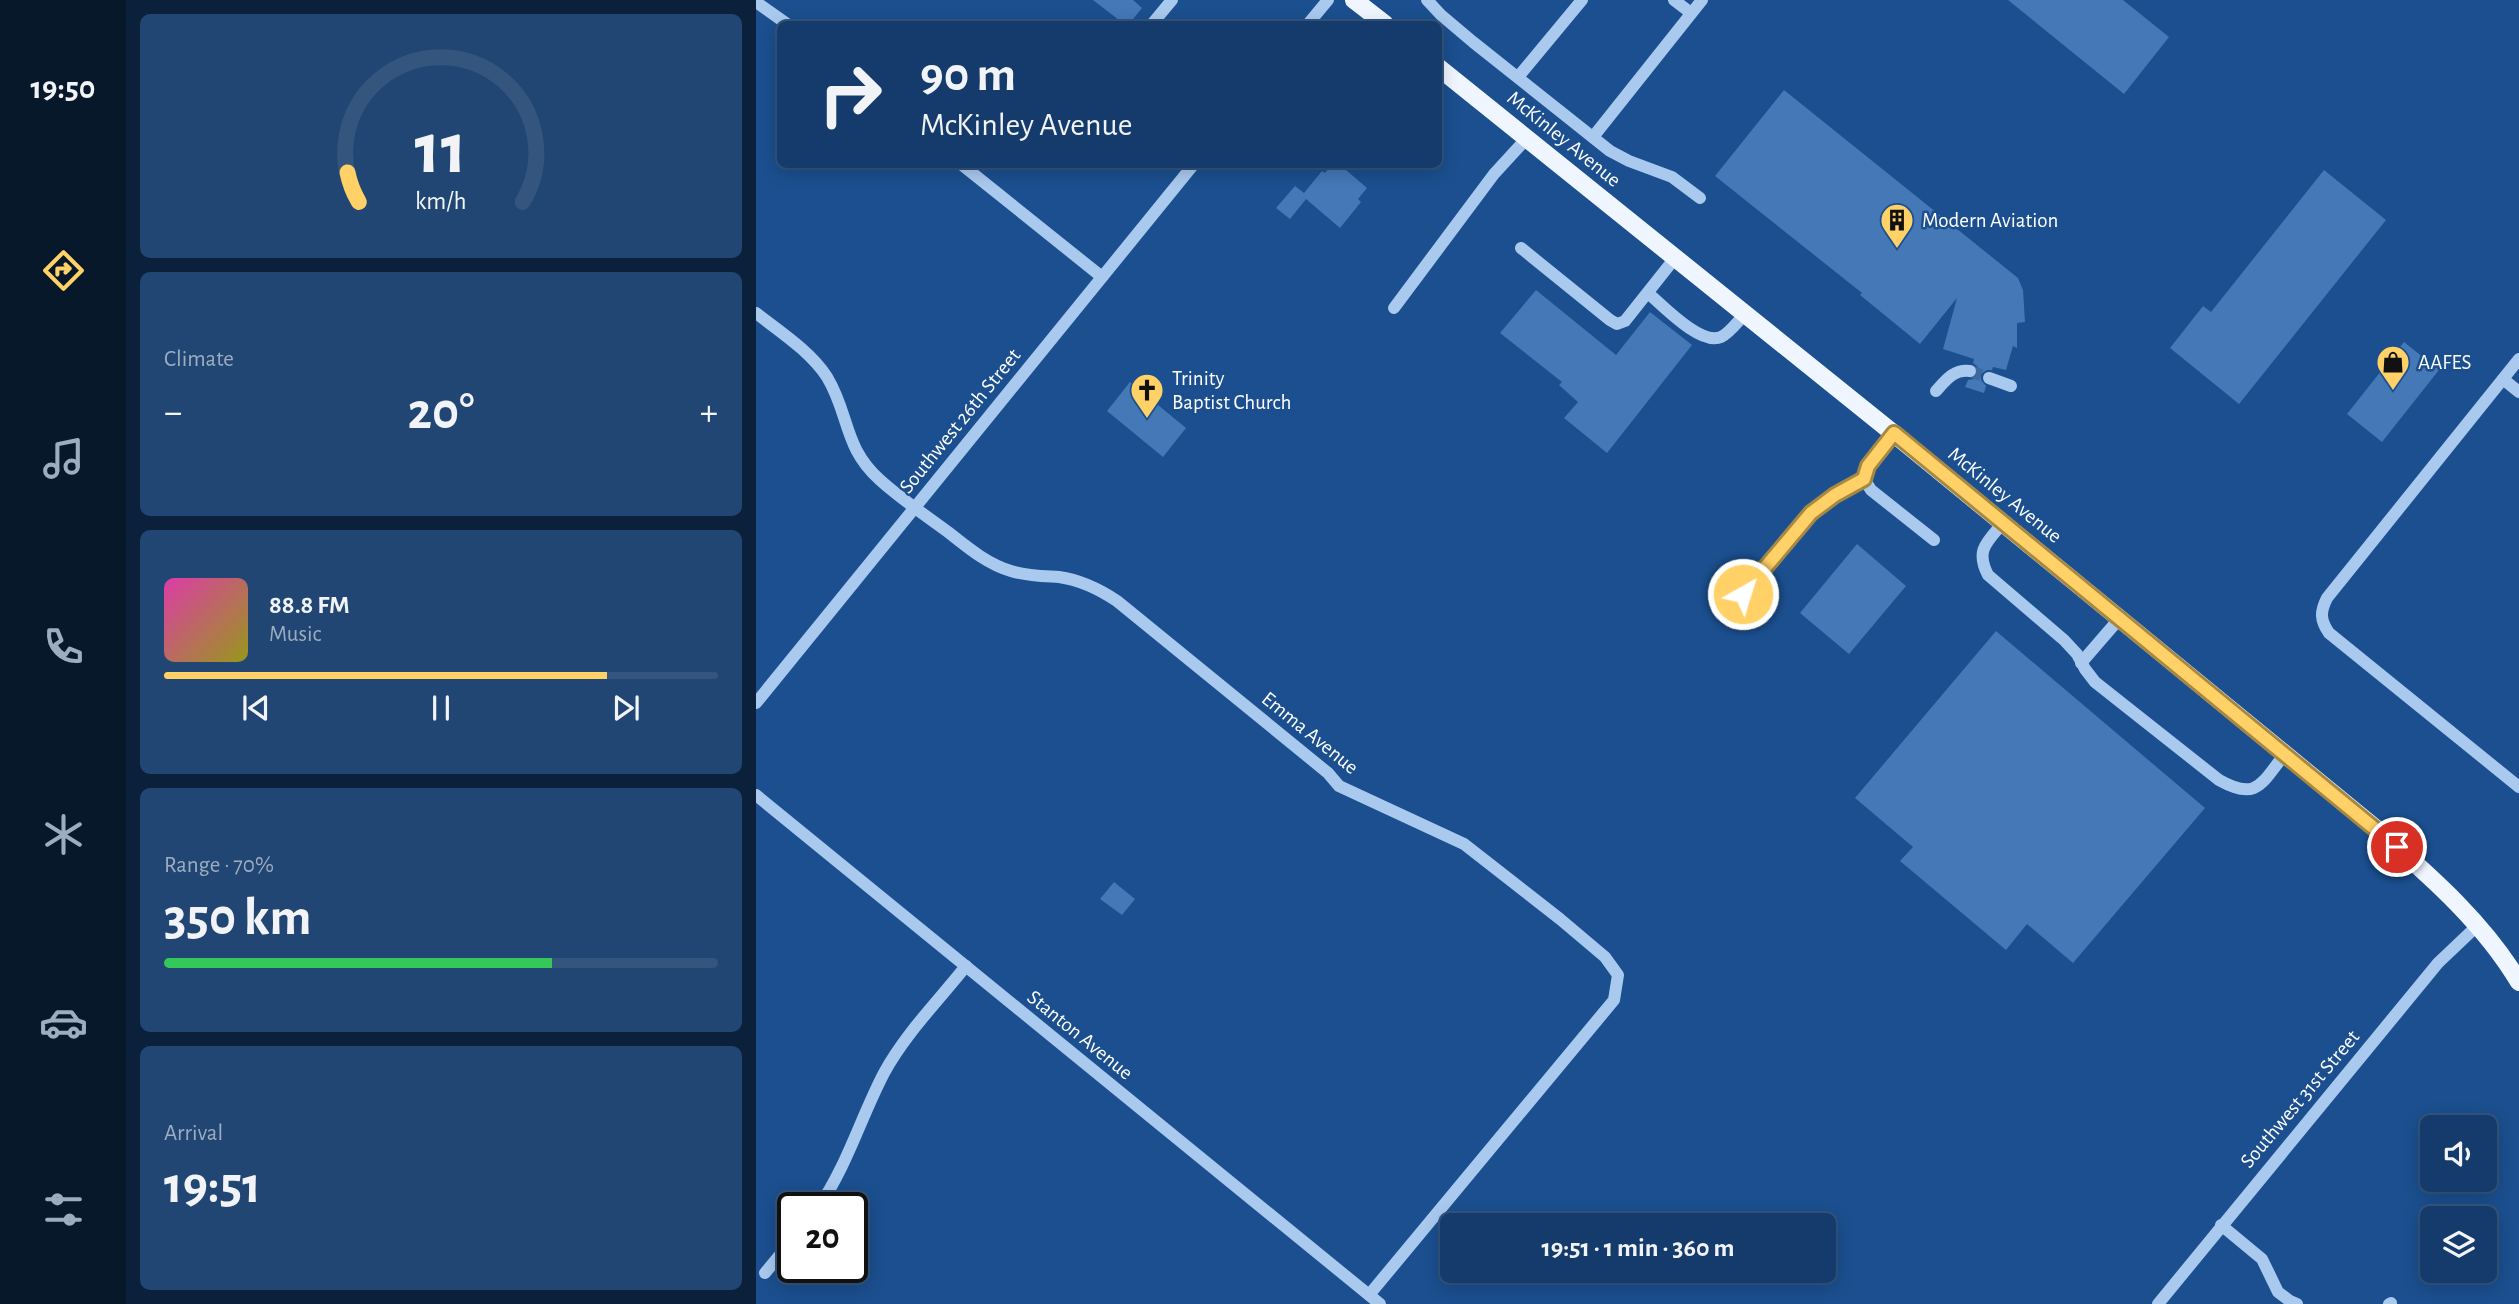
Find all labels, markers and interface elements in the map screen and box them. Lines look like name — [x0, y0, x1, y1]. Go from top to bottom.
icon: right — [805, 49, 896, 140]
text: 90 m — [920, 51, 1016, 100]
text: 19:50 — [31, 72, 95, 104]
street label: McKinley Avenue — [1503, 87, 1625, 191]
text: McKinley Avenue — [920, 109, 1133, 141]
text: 11 — [415, 114, 467, 187]
text: km/h — [415, 189, 467, 214]
building icon: Modern Aviation — [1878, 201, 1916, 250]
place label: Modern Aviation — [1922, 210, 2058, 231]
icon: directions — [39, 246, 88, 295]
shop icon: AAFES — [2374, 343, 2412, 392]
street label: Southwest 26th Street — [895, 345, 1025, 497]
text: Climate — [164, 348, 234, 371]
place label: AAFES — [2418, 352, 2472, 373]
place label: Trinity Baptist Church — [1172, 368, 1292, 413]
church icon: Trinity Baptist Church — [1128, 371, 1166, 420]
text: 20° — [408, 386, 474, 438]
text: − — [164, 394, 182, 432]
text: + — [700, 394, 718, 432]
icon: music — [39, 434, 88, 483]
street label: McKinley Avenue — [1944, 443, 2066, 547]
position arrow — [1706, 557, 1780, 631]
text: 88.8 FM — [269, 592, 350, 618]
icon: phone — [39, 622, 88, 671]
text: Music — [269, 623, 321, 646]
street label: Emma Avenue — [1258, 688, 1362, 778]
icon: previous — [237, 689, 275, 727]
icon: pause — [422, 689, 460, 727]
icon: next — [607, 689, 645, 727]
icon: climate — [39, 810, 88, 859]
pin — [2367, 817, 2427, 877]
icon: arrive — [2378, 828, 2416, 866]
text: Range · 70% — [164, 854, 274, 877]
text: 350 km — [164, 892, 312, 944]
street label: Stanton Avenue — [1023, 986, 1137, 1084]
icon: car — [39, 998, 88, 1047]
street label: Southwest 31st Street — [2237, 1026, 2364, 1172]
map controls — [2420, 1115, 2497, 1283]
button: sound — [2420, 1115, 2497, 1192]
text: Arrival — [164, 1122, 223, 1145]
text: 19:51 — [164, 1160, 261, 1212]
icon: filters — [39, 1185, 88, 1234]
speed limit sign: 20 — [777, 1192, 868, 1283]
button: layers — [2420, 1206, 2497, 1283]
text: 19:51 · 1 min · 360 m — [1541, 1235, 1735, 1261]

